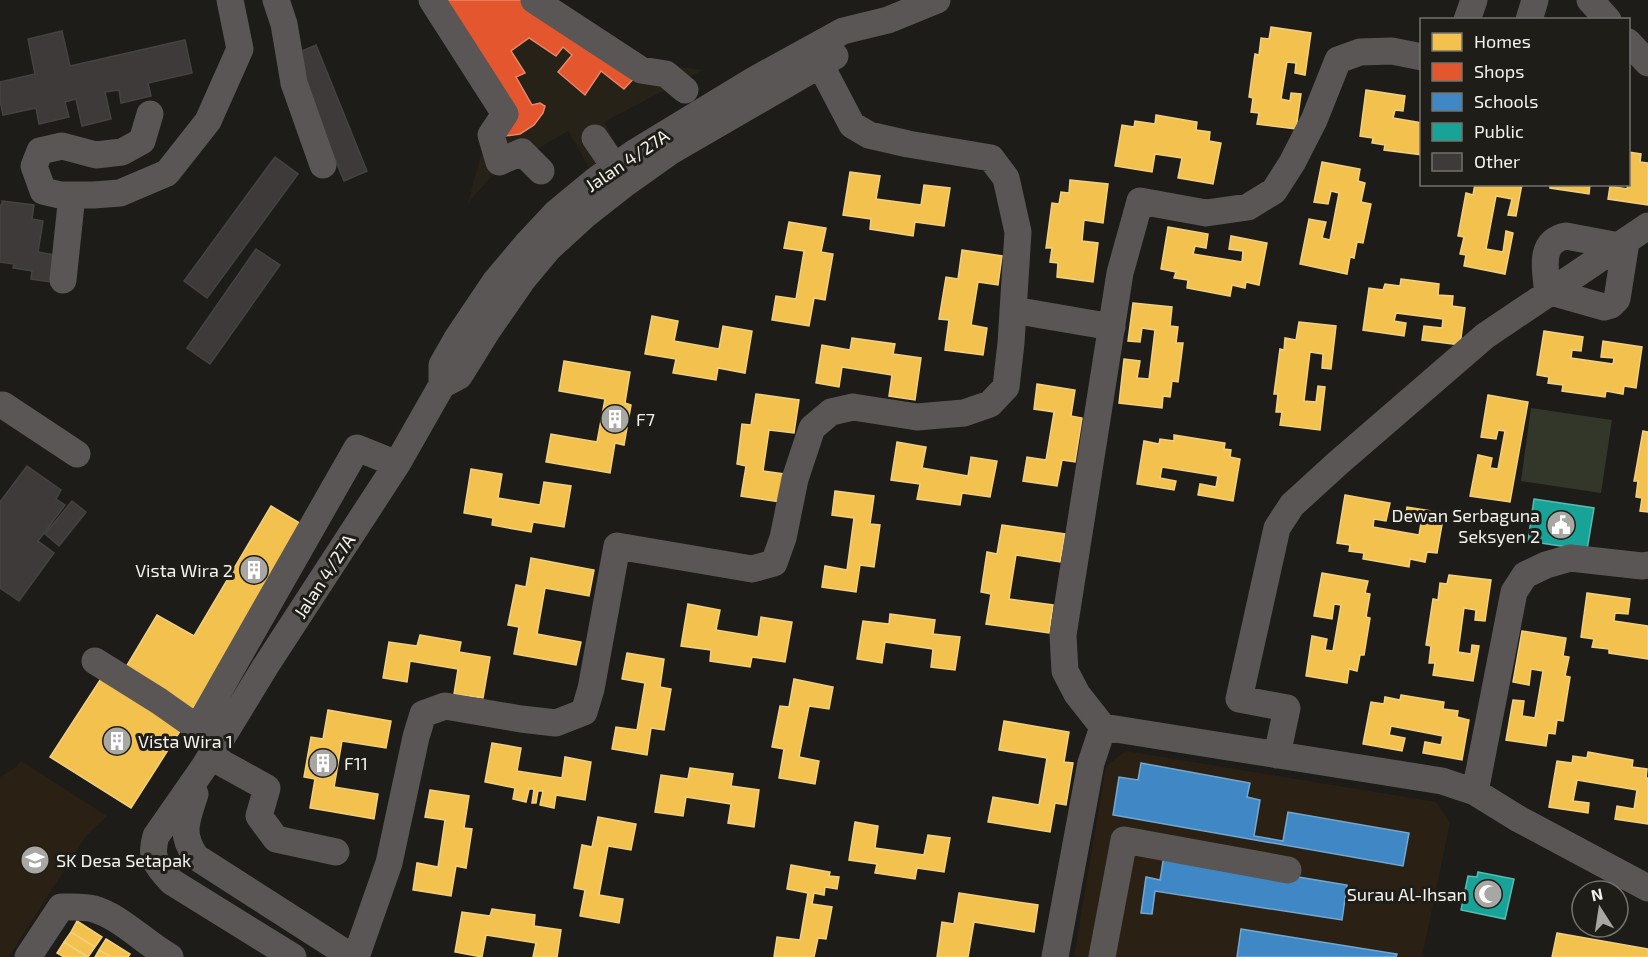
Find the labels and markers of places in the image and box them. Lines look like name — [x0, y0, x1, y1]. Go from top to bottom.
building icon: F7 — [599, 403, 631, 435]
place label: F7 — [636, 408, 655, 430]
place label: Dewan Serbaguna Seksyen 2 — [1391, 504, 1540, 547]
public building icon: Dewan Serbaguna Seksyen 2 — [1545, 509, 1577, 541]
building icon: Vista Wira 2 — [238, 554, 270, 586]
place label: Vista Wira 2 — [135, 559, 233, 581]
building icon: Vista Wira 1 — [101, 725, 133, 757]
place label: Vista Wira 1 — [138, 730, 233, 752]
building icon: F11 — [307, 747, 339, 779]
place label: F11 — [344, 752, 368, 774]
school or university icon: SK Desa Setapak — [19, 844, 51, 876]
place label: SK Desa Setapak — [56, 849, 191, 871]
mosque icon: Surau Al-Ihsan — [1472, 878, 1504, 910]
place label: Surau Al-Ihsan — [1347, 883, 1467, 905]

